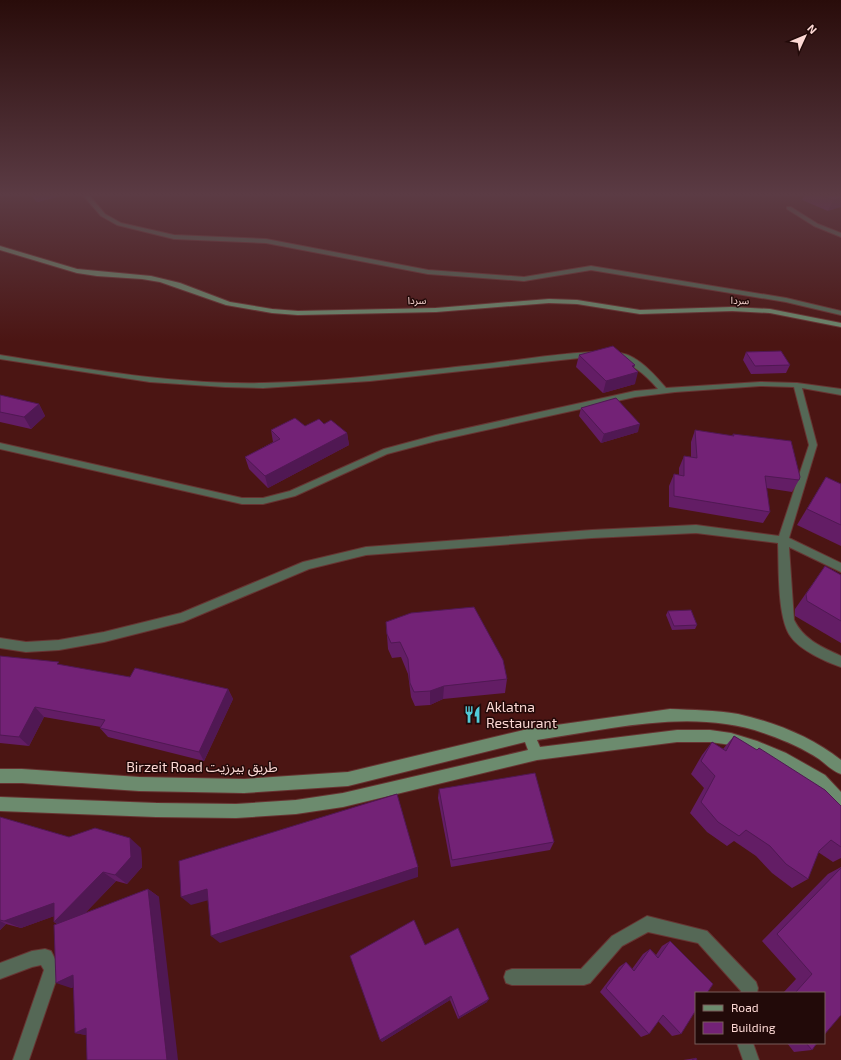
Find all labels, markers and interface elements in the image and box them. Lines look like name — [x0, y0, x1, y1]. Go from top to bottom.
north arrow — [785, 16, 825, 56]
text: N — [805, 21, 820, 36]
street label: سردا — [408, 294, 427, 307]
street label: سردا — [730, 294, 750, 307]
place label: Aklatna Restaurant — [486, 698, 557, 731]
restaurant icon: Aklatna Restaurant — [463, 705, 483, 725]
street label: Birzeit Road طريق بيرزيت — [126, 758, 278, 777]
legend — [695, 992, 825, 1044]
text: Road — [731, 1000, 759, 1014]
text: Building — [731, 1020, 776, 1034]

